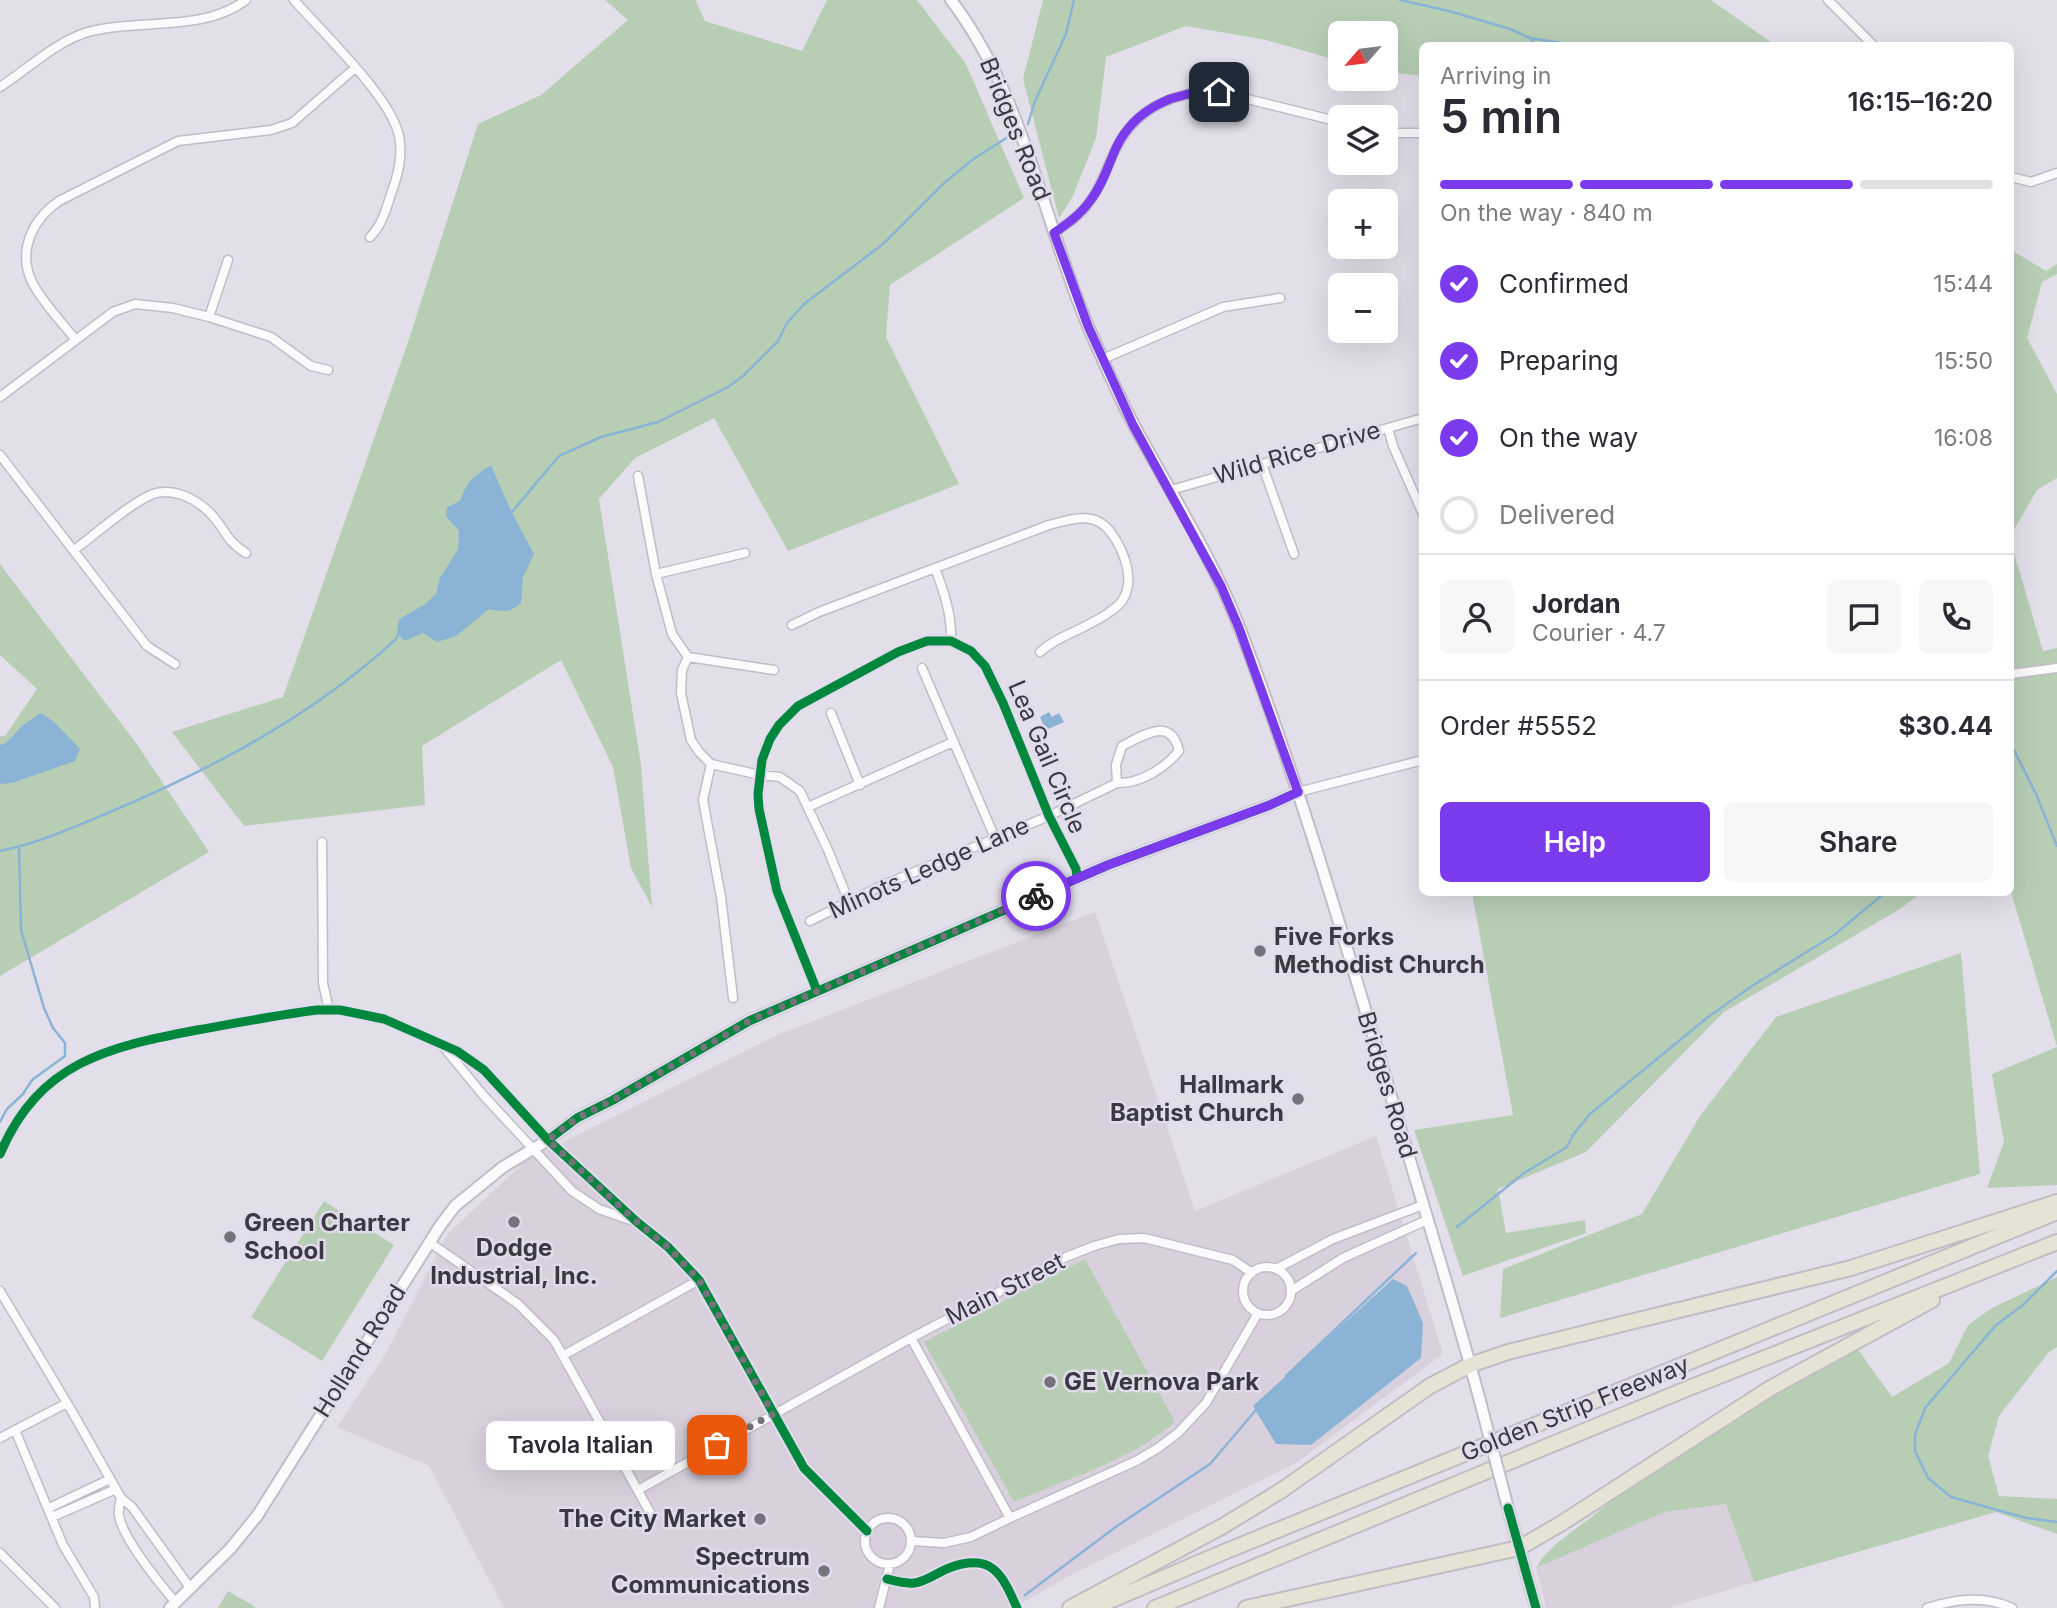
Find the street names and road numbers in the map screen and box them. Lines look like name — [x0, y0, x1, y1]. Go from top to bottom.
street label: Bridges Road — [974, 53, 1057, 205]
street label: Wild Rice Drive — [1210, 415, 1384, 490]
street label: Lea Gail Circle — [1002, 676, 1093, 838]
street label: Minots Ledge Lane — [824, 810, 1033, 925]
street label: Bridges Road — [1351, 1008, 1424, 1162]
street label: Main Street — [940, 1246, 1069, 1331]
street label: Holland Road — [307, 1279, 412, 1422]
street label: Golden Strip Freeway — [1456, 1349, 1693, 1468]

